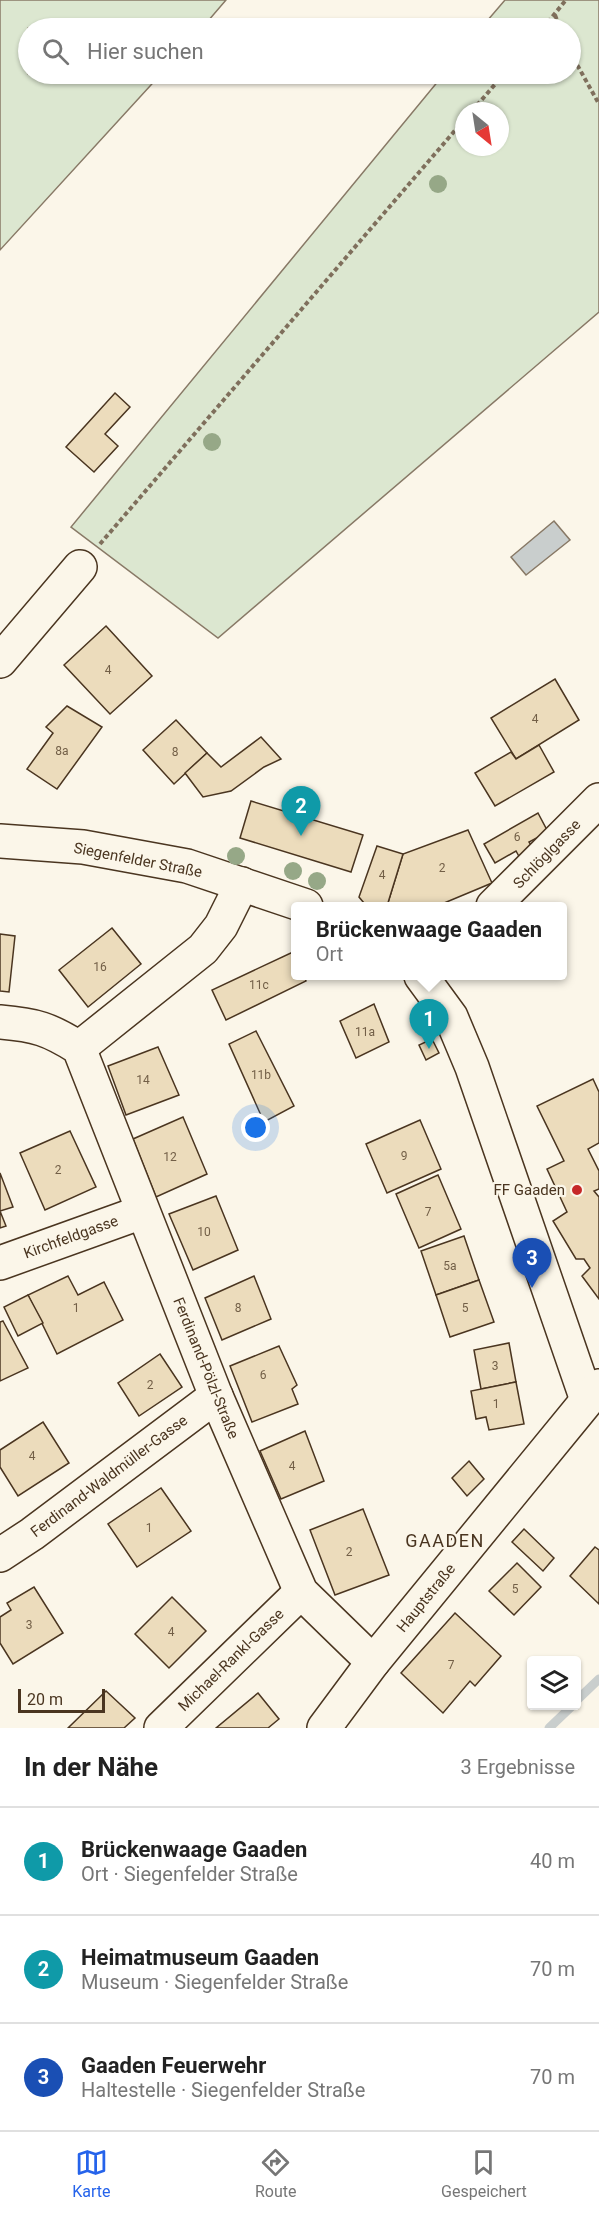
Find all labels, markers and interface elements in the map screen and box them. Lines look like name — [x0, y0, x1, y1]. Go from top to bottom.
search box — [18, 18, 581, 84]
icon: search — [39, 35, 72, 68]
text: Hier suchen — [87, 39, 204, 64]
north arrow — [455, 102, 509, 156]
house number: 4 — [105, 663, 112, 677]
house number: 4 — [532, 712, 539, 726]
house number: 8a — [55, 744, 69, 758]
house number: 8 — [172, 745, 179, 759]
pin: 2 — [282, 786, 320, 836]
street label: Schlöglgasse — [510, 816, 585, 892]
house number: 6 — [514, 830, 521, 844]
street label: Siegenfelder Straße — [72, 839, 204, 881]
house number: 2 — [439, 861, 446, 875]
house number: 4 — [379, 868, 386, 882]
popup — [291, 902, 567, 980]
text: Brückenwaage Gaaden — [316, 917, 542, 942]
text: Ort — [316, 942, 343, 966]
house number: 16 — [93, 960, 107, 974]
house number: 11c — [249, 978, 269, 992]
pin: 1 — [410, 1000, 448, 1049]
house number: 11a — [355, 1025, 375, 1039]
house number: 11b — [251, 1068, 271, 1082]
house number: 14 — [136, 1073, 150, 1087]
your location — [241, 1113, 270, 1142]
house number: 9 — [401, 1149, 407, 1163]
house number: 12 — [163, 1150, 177, 1164]
house number: 2 — [55, 1163, 62, 1177]
place label: FF Gaaden — [493, 1181, 565, 1199]
marker: FF Gaaden — [570, 1183, 584, 1197]
house number: 7 — [425, 1205, 432, 1219]
street label: Kirchfeldgasse — [21, 1212, 121, 1262]
house number: 10 — [197, 1225, 211, 1239]
pin: 3 — [512, 1238, 552, 1288]
house number: 5a — [443, 1259, 457, 1273]
street label: Ferdinand-Pölzl-Straße — [169, 1295, 243, 1441]
house number: 1 — [73, 1301, 79, 1315]
house number: 8 — [235, 1301, 242, 1315]
house number: 5 — [462, 1301, 469, 1315]
house number: 3 — [492, 1359, 498, 1373]
house number: 6 — [260, 1368, 267, 1382]
house number: 2 — [147, 1378, 154, 1392]
house number: 1 — [493, 1397, 499, 1411]
street label: Ferdinand-Waldmüller-Gasse — [27, 1411, 191, 1541]
house number: 4 — [29, 1449, 36, 1463]
house number: 4 — [289, 1459, 296, 1473]
house number: 1 — [146, 1521, 152, 1535]
district label: GAADEN — [405, 1530, 485, 1551]
house number: 2 — [346, 1545, 353, 1559]
street label: Hauptstraße — [393, 1560, 459, 1636]
house number: 5 — [512, 1582, 519, 1596]
street label: Michael-Rankl-Gasse — [175, 1605, 288, 1715]
house number: 3 — [26, 1618, 32, 1632]
house number: 4 — [168, 1625, 175, 1639]
map controls — [527, 1656, 581, 1710]
button: layers — [527, 1656, 581, 1710]
house number: 7 — [448, 1658, 455, 1672]
scale bar — [18, 1686, 105, 1714]
text: 20 m — [27, 1690, 63, 1709]
text: In der Nähe — [24, 1752, 158, 1782]
text: 3 Ergebnisse — [461, 1755, 575, 1779]
text: Brückenwaage Gaaden — [81, 1837, 307, 1862]
text: 1 — [38, 1849, 49, 1873]
text: 40 m — [530, 1849, 575, 1873]
text: Ort · Siegenfelder Straße — [81, 1862, 298, 1886]
text: Heimatmuseum Gaaden — [81, 1945, 319, 1970]
text: 2 — [38, 1957, 49, 1981]
text: 70 m — [530, 1957, 575, 1981]
text: Museum · Siegenfelder Straße — [81, 1970, 348, 1994]
text: Gaaden Feuerwehr — [81, 2053, 266, 2078]
text: 3 — [38, 2065, 49, 2089]
text: 70 m — [530, 2065, 575, 2089]
text: Haltestelle · Siegenfelder Straße — [81, 2078, 365, 2102]
tab: Karte — [72, 2146, 111, 2201]
tab: Route — [255, 2146, 297, 2201]
tab: Gespeichert — [441, 2146, 527, 2201]

